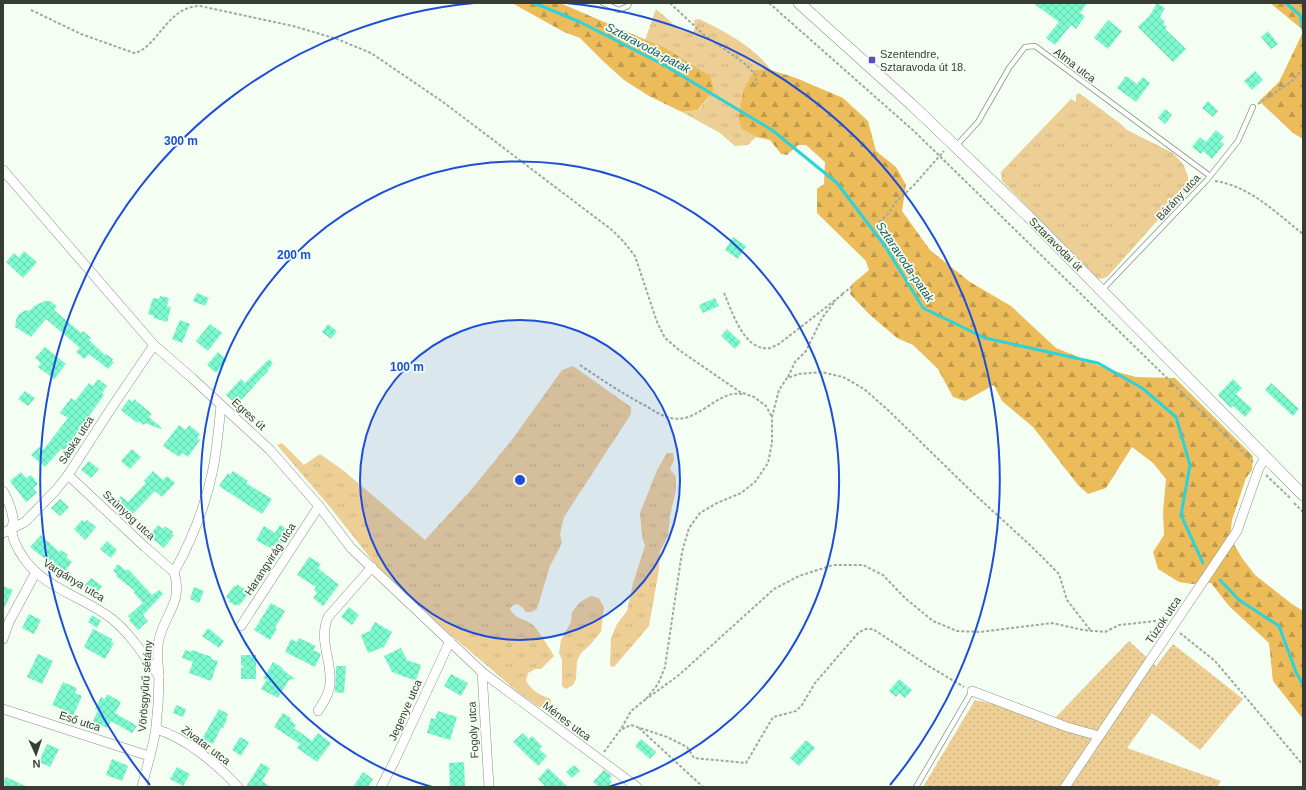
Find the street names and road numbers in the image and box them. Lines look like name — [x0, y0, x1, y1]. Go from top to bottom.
street label: Alma utca — [1052, 45, 1099, 85]
street label: Bárány utca — [1154, 171, 1203, 223]
street label: Sztaravodai út — [1027, 215, 1085, 273]
street label: Egres út — [230, 396, 268, 432]
street label: Sáska utca — [56, 413, 96, 466]
street label: Szúnyog utca — [101, 488, 158, 543]
street label: Harangvirág utca — [242, 520, 298, 597]
street label: Vargánya utca — [41, 556, 108, 604]
street label: Túzok utca — [1143, 594, 1184, 646]
street label: Vörösgyűrű sétány — [136, 639, 154, 732]
street label: Jegenye utca — [386, 677, 424, 742]
street label: Ménes utca — [541, 699, 594, 743]
street label: Fogoly utca — [465, 700, 480, 759]
street label: Eső utca — [58, 709, 103, 734]
street label: Zivatar utca — [179, 723, 233, 768]

